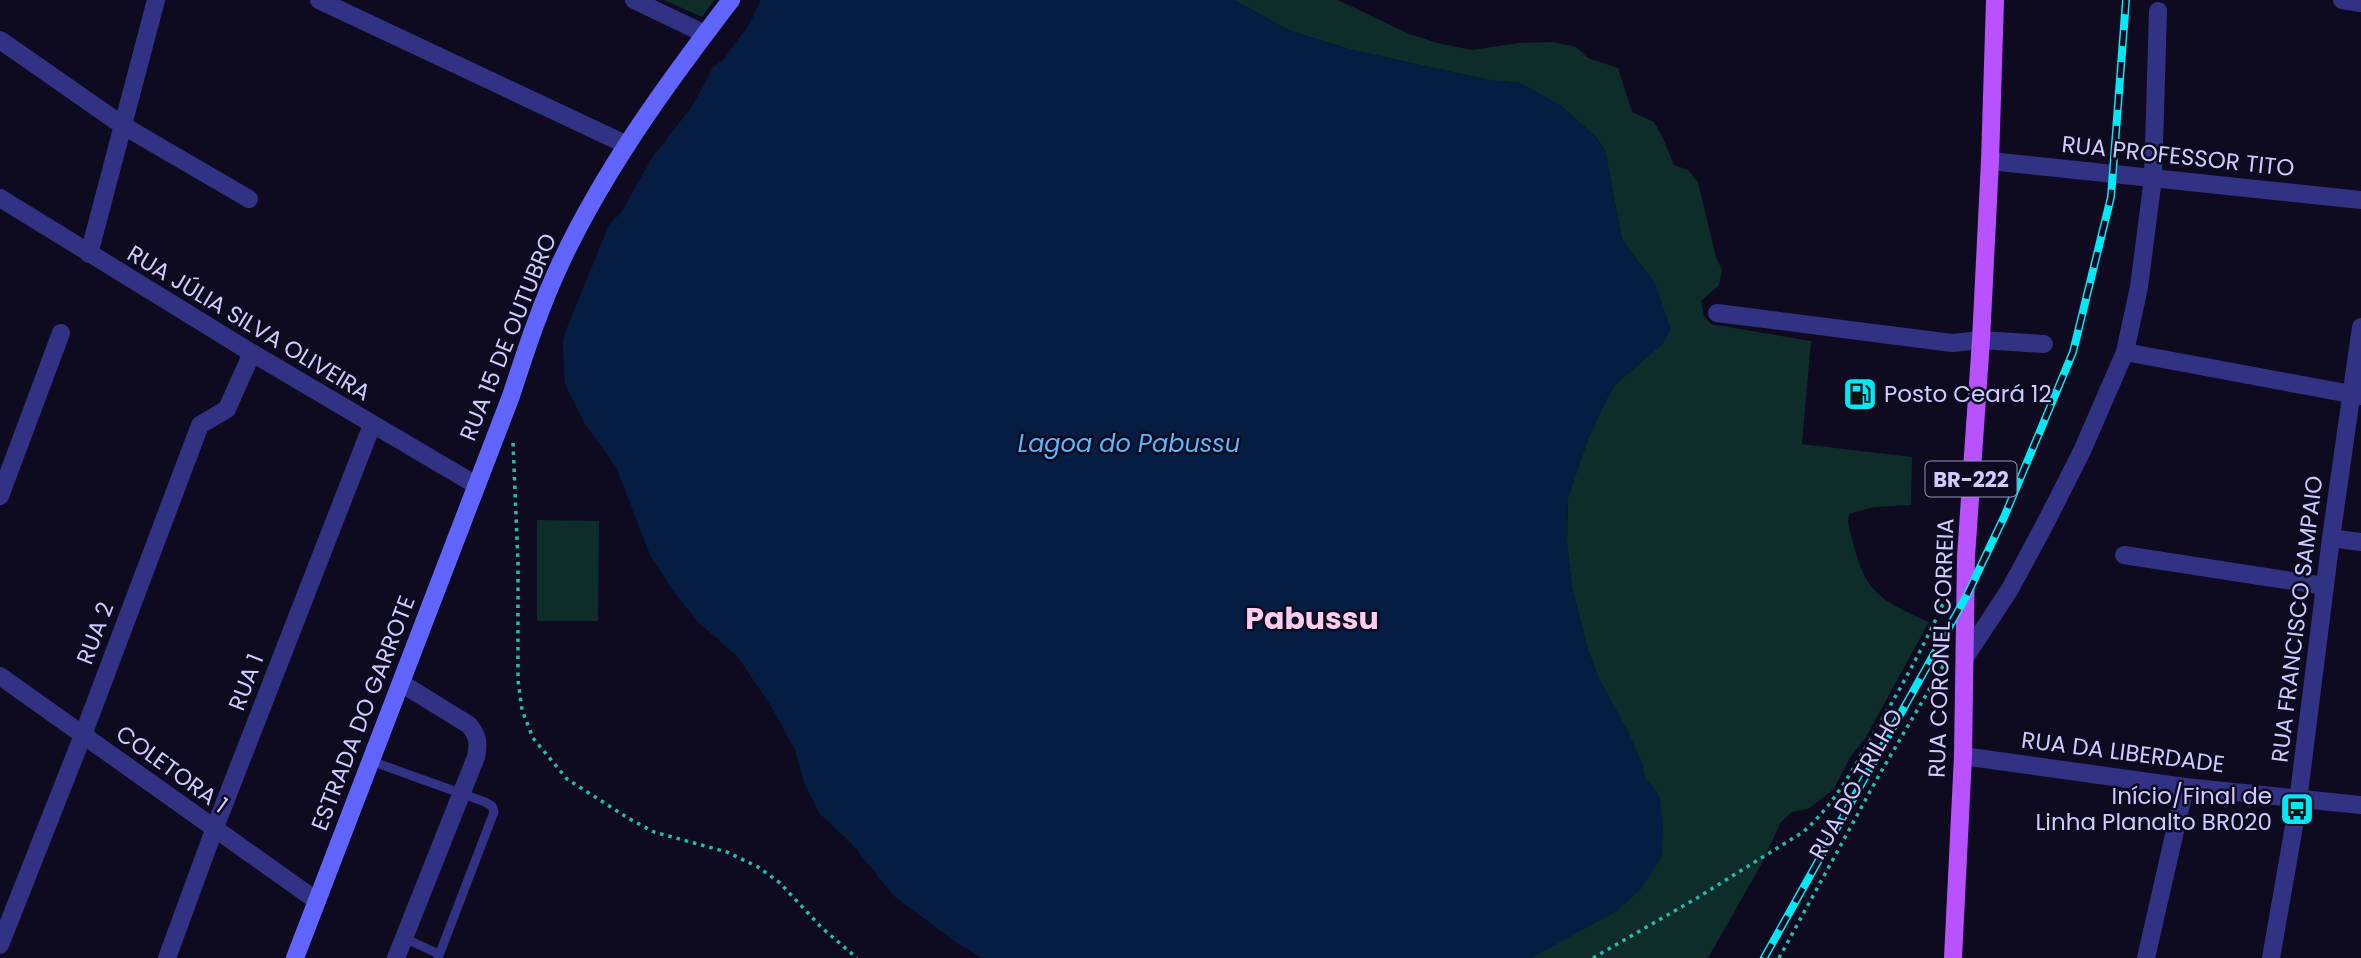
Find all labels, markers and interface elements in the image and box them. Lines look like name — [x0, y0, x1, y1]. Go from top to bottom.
street label: RUA PROFESSOR TITO — [2060, 128, 2296, 184]
street label: RUA 15 DE OUTUBRO — [452, 229, 564, 445]
street label: RUA JÚLIA SILVA OLIVEIRA — [121, 238, 377, 408]
fuel station icon: Posto Ceará 12 — [1841, 375, 1879, 413]
place label: Posto Ceará 12 — [1884, 378, 2052, 410]
water label: Lagoa do Pabussu — [1018, 427, 1240, 460]
road number: BR-222 — [1926, 462, 2016, 496]
street label: RUA FRANCISCO SAMPAIO — [2264, 474, 2330, 764]
street label: RUA CORONEL CORREIA — [1920, 518, 1962, 778]
street label: ESTRADA DO GARROTE — [303, 591, 423, 835]
street label: RUA 2 — [69, 597, 121, 669]
district label: Pabussu — [1245, 597, 1379, 640]
street label: RUA 1 — [221, 649, 271, 715]
street label: RUA DO TRILHO — [1801, 703, 1911, 865]
street label: COLETORA 1 — [110, 718, 234, 820]
street label: RUA DA LIBERDADE — [2020, 724, 2226, 780]
place label: Início/Final de Linha Planalto BR020 — [2035, 780, 2272, 838]
bus stop icon: Início/Final de Linha Planalto BR020 — [2278, 790, 2316, 828]

